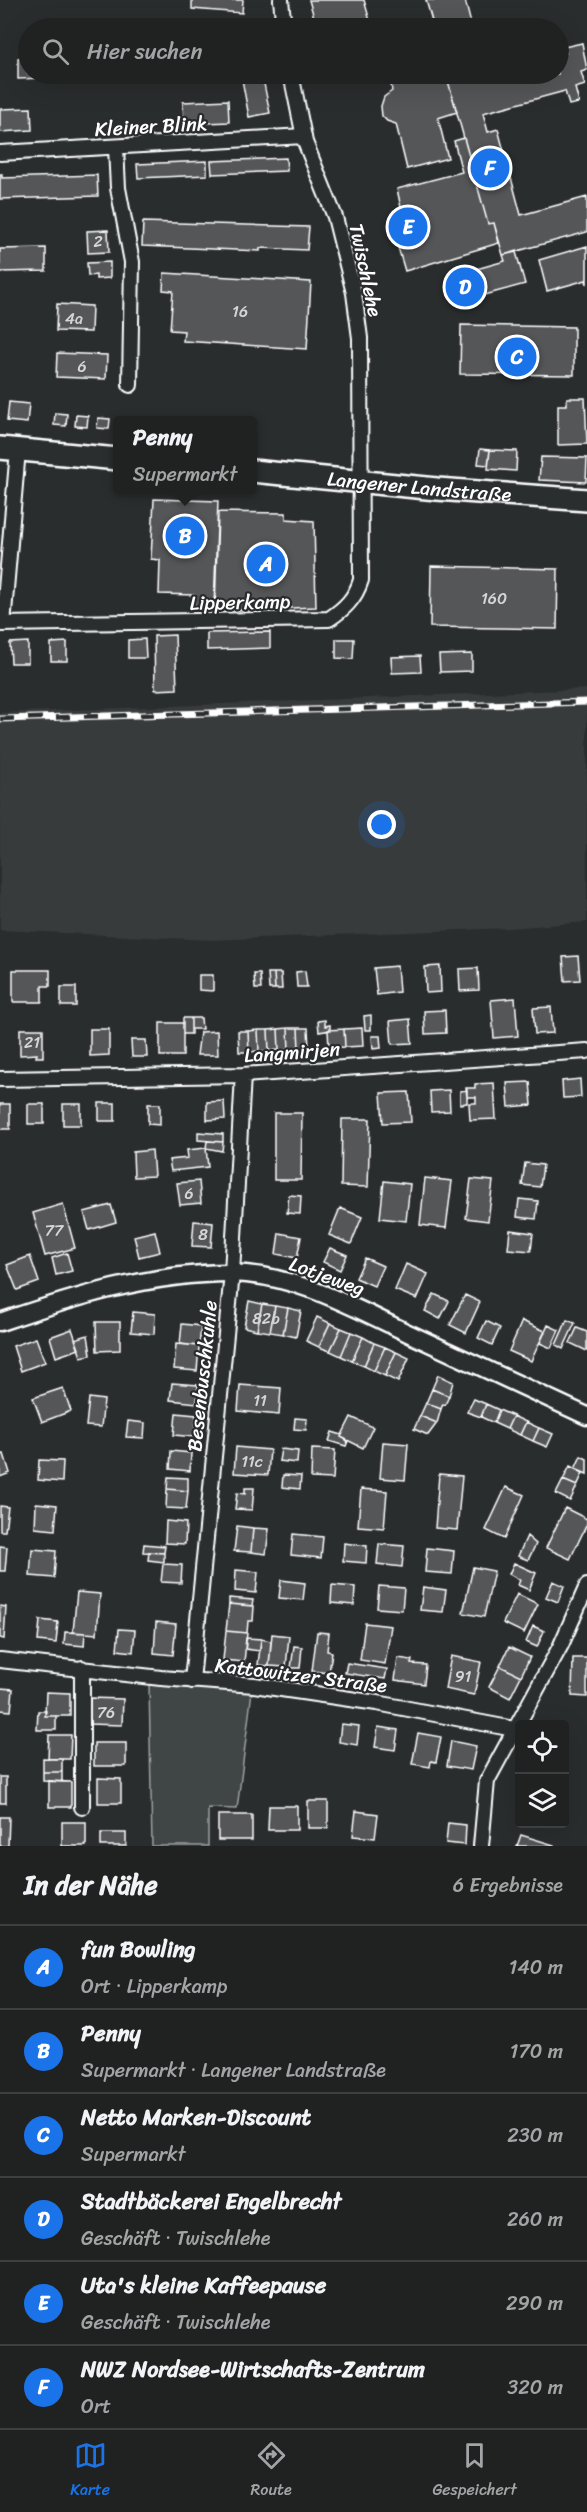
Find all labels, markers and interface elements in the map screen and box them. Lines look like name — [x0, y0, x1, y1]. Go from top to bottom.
search box — [18, 18, 569, 84]
text: Hier suchen — [87, 32, 202, 71]
icon: search — [39, 35, 72, 68]
street label: Kleiner Blink — [94, 106, 208, 147]
pin: F — [470, 146, 510, 190]
pin: E — [388, 204, 428, 250]
street label: Twischlehe — [339, 220, 393, 320]
house number: 2 — [93, 227, 103, 256]
pin: D — [446, 264, 484, 310]
house number: 16 — [232, 297, 248, 326]
house number: 4a — [65, 304, 83, 333]
pin: C — [498, 334, 536, 380]
house number: 6 — [77, 352, 87, 381]
popup — [113, 416, 257, 494]
text: Penny — [133, 418, 192, 457]
text: Supermarkt — [133, 457, 237, 492]
street label: Langener Landstraße — [326, 461, 513, 512]
pin: B — [166, 514, 204, 558]
pin: A — [246, 542, 286, 586]
street label: Lipperkamp — [189, 584, 291, 621]
house number: 160 — [481, 584, 507, 613]
your location — [367, 810, 396, 839]
house number: 21 — [24, 1028, 40, 1057]
street label: Langmirjen — [243, 1032, 341, 1073]
house number: 6 — [184, 1179, 194, 1208]
house number: 77 — [45, 1216, 64, 1245]
house number: 8 — [198, 1220, 208, 1249]
street label: Lotjeweg — [284, 1247, 370, 1306]
street label: Besenbuschkuhle — [177, 1299, 228, 1453]
house number: 82b — [252, 1304, 280, 1333]
house number: 11 — [253, 1386, 267, 1415]
house number: 11c — [241, 1447, 263, 1476]
street label: Kattowitzer Straße — [213, 1648, 389, 1703]
house number: 91 — [455, 1662, 471, 1691]
house number: 76 — [97, 1698, 115, 1727]
map controls — [515, 1720, 569, 1828]
button: locate — [515, 1720, 569, 1774]
button: layers — [515, 1774, 569, 1828]
text: In der Nähe — [24, 1862, 158, 1908]
text: 6 Ergebnisse — [453, 1868, 563, 1903]
text: fun Bowling — [81, 1930, 196, 1969]
text: A — [37, 1950, 50, 1985]
text: 140 m — [509, 1950, 563, 1985]
text: Ort · Lipperkamp — [81, 1969, 228, 2004]
text: Penny — [81, 2014, 141, 2053]
text: B — [37, 2034, 50, 2069]
text: 170 m — [510, 2034, 563, 2069]
text: Supermarkt · Langener Landstraße — [81, 2053, 386, 2088]
text: Netto Marken-Discount — [81, 2098, 311, 2137]
text: C — [37, 2118, 50, 2153]
text: 230 m — [507, 2118, 563, 2153]
text: Supermarkt — [81, 2137, 186, 2172]
text: Stadtbäckerei Engelbrecht — [81, 2182, 341, 2221]
text: D — [38, 2202, 49, 2237]
text: 260 m — [507, 2202, 563, 2237]
text: Geschäft · Twischlehe — [81, 2221, 270, 2256]
text: Uta's kleine Kaffeepause — [81, 2266, 326, 2305]
text: E — [38, 2286, 49, 2321]
text: 290 m — [506, 2286, 563, 2321]
text: Geschäft · Twischlehe — [81, 2305, 270, 2340]
text: NWZ Nordsee-Wirtschafts-Zentrum — [81, 2350, 425, 2389]
text: F — [38, 2370, 49, 2405]
text: 320 m — [507, 2370, 563, 2405]
text: Ort — [81, 2389, 111, 2424]
tab: Karte — [70, 2439, 110, 2504]
tab: Route — [251, 2439, 292, 2504]
tab: Gespeichert — [432, 2439, 517, 2504]

